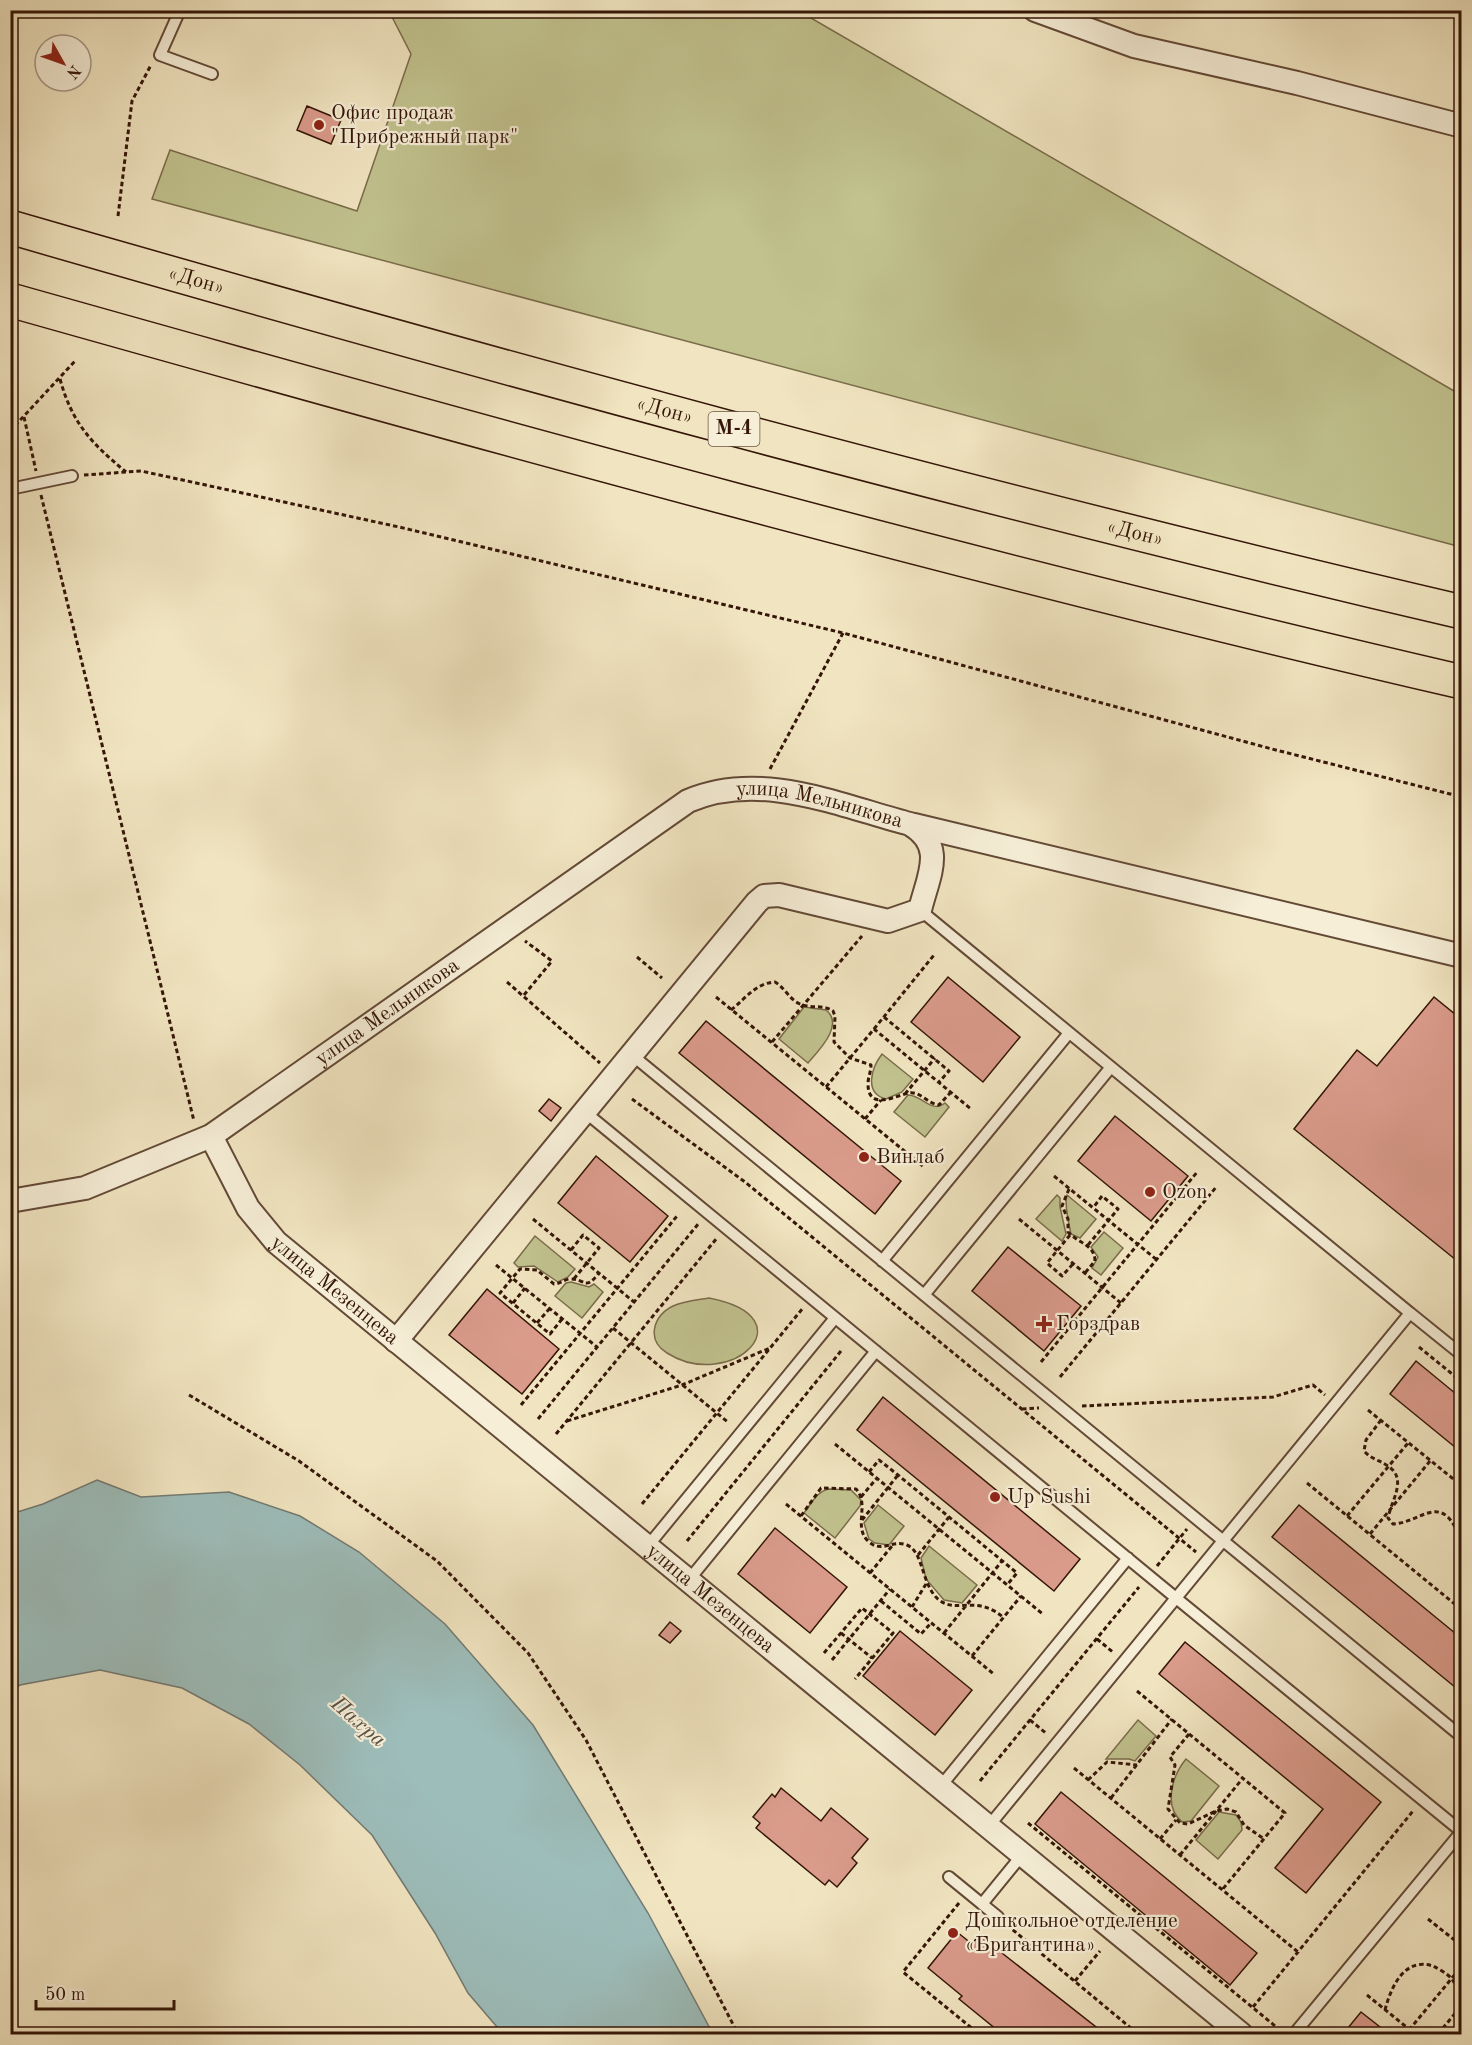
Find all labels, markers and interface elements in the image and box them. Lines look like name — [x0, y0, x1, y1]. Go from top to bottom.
north arrow — [33, 33, 93, 93]
text: N — [62, 62, 83, 82]
place label: Офис продаж "Прибрежный парк" — [331, 103, 518, 148]
marker: Офис продаж "Прибрежный парк" — [312, 118, 326, 132]
street label: «Дон» — [166, 262, 227, 298]
street label: «Дон» — [634, 393, 695, 428]
road number: М-4 — [708, 412, 760, 446]
street label: «Дон» — [1105, 516, 1166, 550]
street label: улица Мельникова — [735, 778, 905, 832]
street label: улица Мельникова — [312, 955, 463, 1070]
place label: Винлаб — [876, 1147, 945, 1168]
marker: Винлаб — [857, 1150, 871, 1164]
place label: Ozon — [1162, 1182, 1208, 1203]
marker: Ozon — [1143, 1185, 1157, 1199]
street label: улица Мезенцева — [267, 1232, 403, 1349]
place label: Горздрав — [1056, 1314, 1140, 1335]
marker: Горздрав — [1037, 1317, 1051, 1331]
place label: Up Sushi — [1007, 1487, 1091, 1508]
marker: Up Sushi — [988, 1490, 1002, 1504]
street label: улица Мезенцева — [642, 1540, 779, 1657]
water label: Пахра — [325, 1692, 390, 1752]
place label: Дошкольное отделение «Бригантина» — [965, 1911, 1178, 1956]
marker: Дошкольное отделение «Бригантина» — [946, 1926, 960, 1940]
scale bar — [36, 1973, 174, 2011]
text: 50 m — [45, 1986, 85, 2004]

